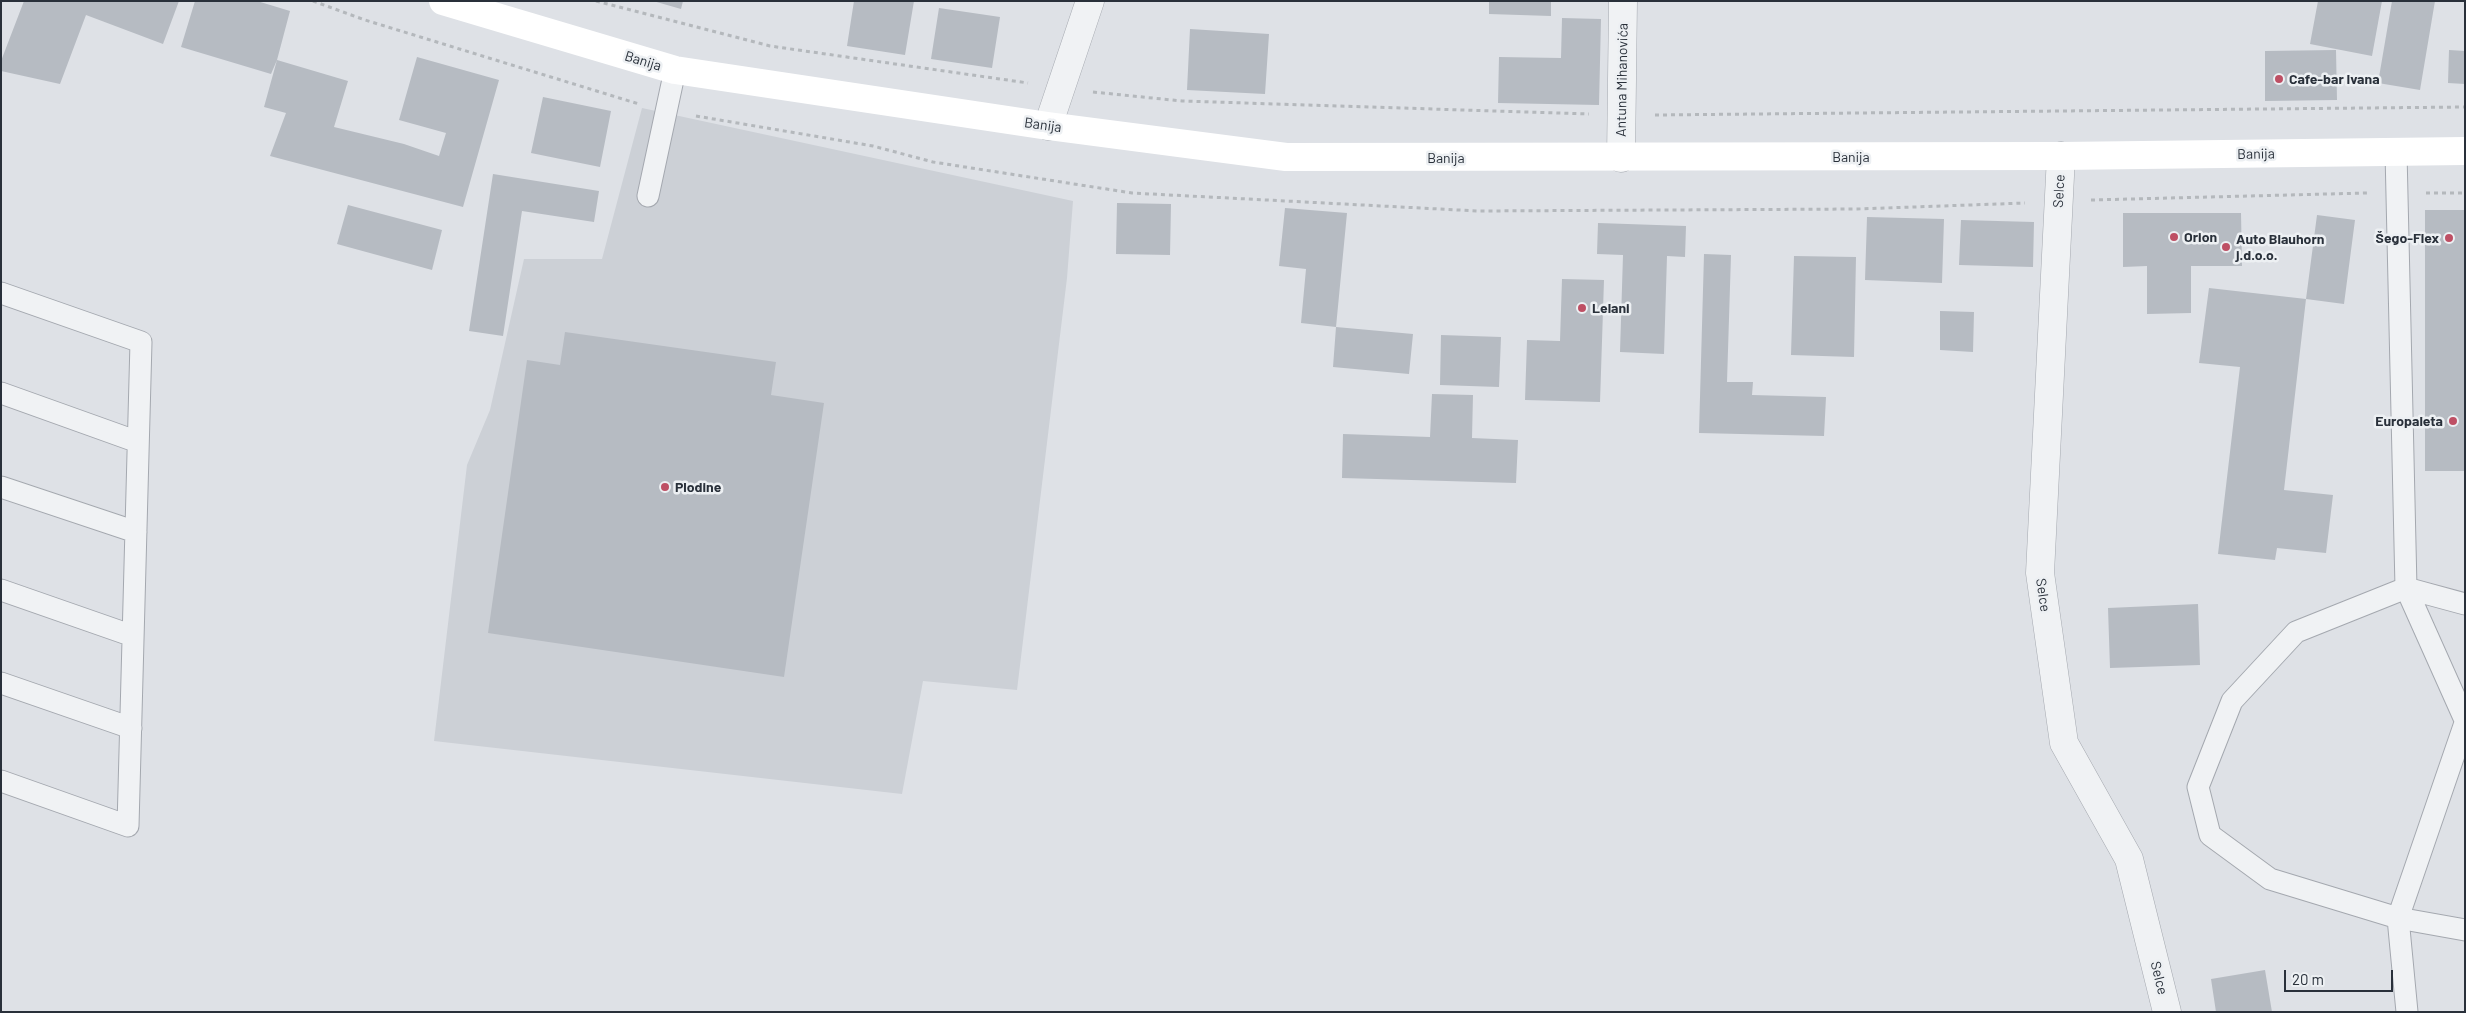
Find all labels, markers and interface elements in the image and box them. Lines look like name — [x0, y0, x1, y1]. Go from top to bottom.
street label: Antuna Mihanovića — [1613, 23, 1631, 137]
street label: Banija — [623, 47, 663, 75]
place label: Cafe-bar Ivana — [2289, 71, 2380, 87]
marker: Cafe-bar Ivana — [2273, 73, 2285, 85]
street label: Banija — [1023, 114, 1063, 136]
street label: Banija — [2237, 145, 2275, 163]
street label: Banija — [1832, 149, 1870, 165]
street label: Banija — [1427, 150, 1465, 166]
street label: Selce — [2050, 174, 2068, 208]
place label: Orion — [2184, 229, 2217, 245]
place label: Šego-Flex — [2376, 230, 2439, 246]
marker: Orion — [2168, 231, 2180, 243]
place label: Auto Blauhorn j.d.o.o. — [2236, 231, 2324, 264]
marker: Šego-Flex — [2443, 232, 2455, 244]
marker: Auto Blauhorn j.d.o.o. — [2220, 241, 2232, 253]
place label: Lelani — [1592, 300, 1630, 316]
marker: Lelani — [1576, 302, 1588, 314]
place label: Europaleta — [2375, 413, 2443, 429]
marker: Europaleta — [2447, 415, 2459, 427]
place label: Plodine — [675, 479, 721, 495]
marker: Plodine — [659, 481, 671, 493]
street label: Selce — [2032, 577, 2054, 613]
street label: Selce — [2147, 960, 2171, 996]
scale bar — [2286, 960, 2395, 992]
text: 20 m — [2292, 970, 2324, 988]

